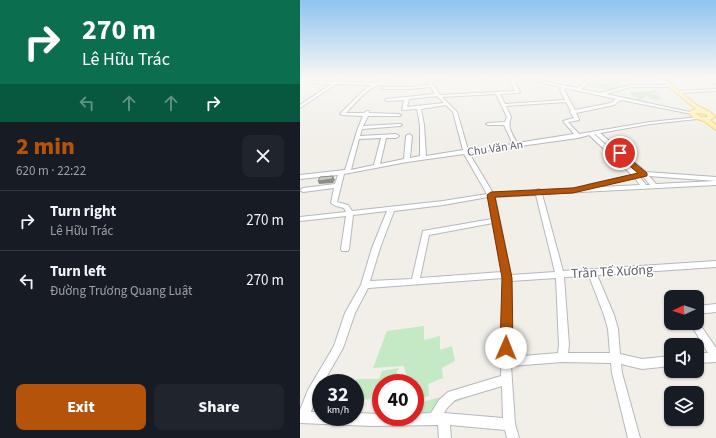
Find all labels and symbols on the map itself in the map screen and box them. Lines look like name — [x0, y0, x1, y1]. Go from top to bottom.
street label: Chu Văn An — [466, 136, 524, 161]
pin — [603, 136, 637, 170]
street label: Trần Tế Xương — [570, 260, 654, 284]
north arrow — [664, 290, 704, 330]
position arrow — [485, 327, 527, 369]
speed limit sign: 40 — [372, 374, 424, 426]

